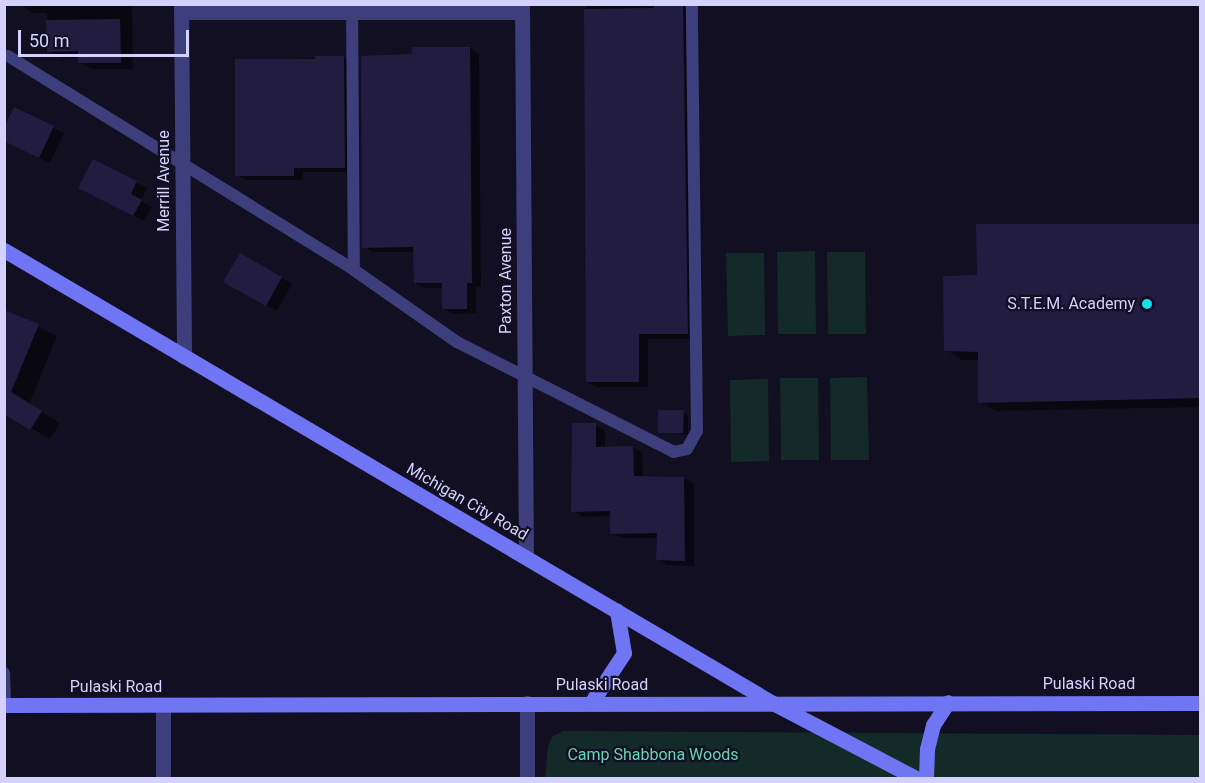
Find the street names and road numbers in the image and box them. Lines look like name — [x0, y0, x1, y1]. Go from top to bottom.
street label: Merrill Avenue — [154, 130, 174, 232]
street label: Paxton Avenue — [496, 228, 516, 334]
street label: Michigan City Road — [403, 459, 531, 545]
street label: Pulaski Road — [1043, 674, 1135, 694]
street label: Pulaski Road — [556, 675, 648, 695]
street label: Pulaski Road — [70, 677, 162, 697]

